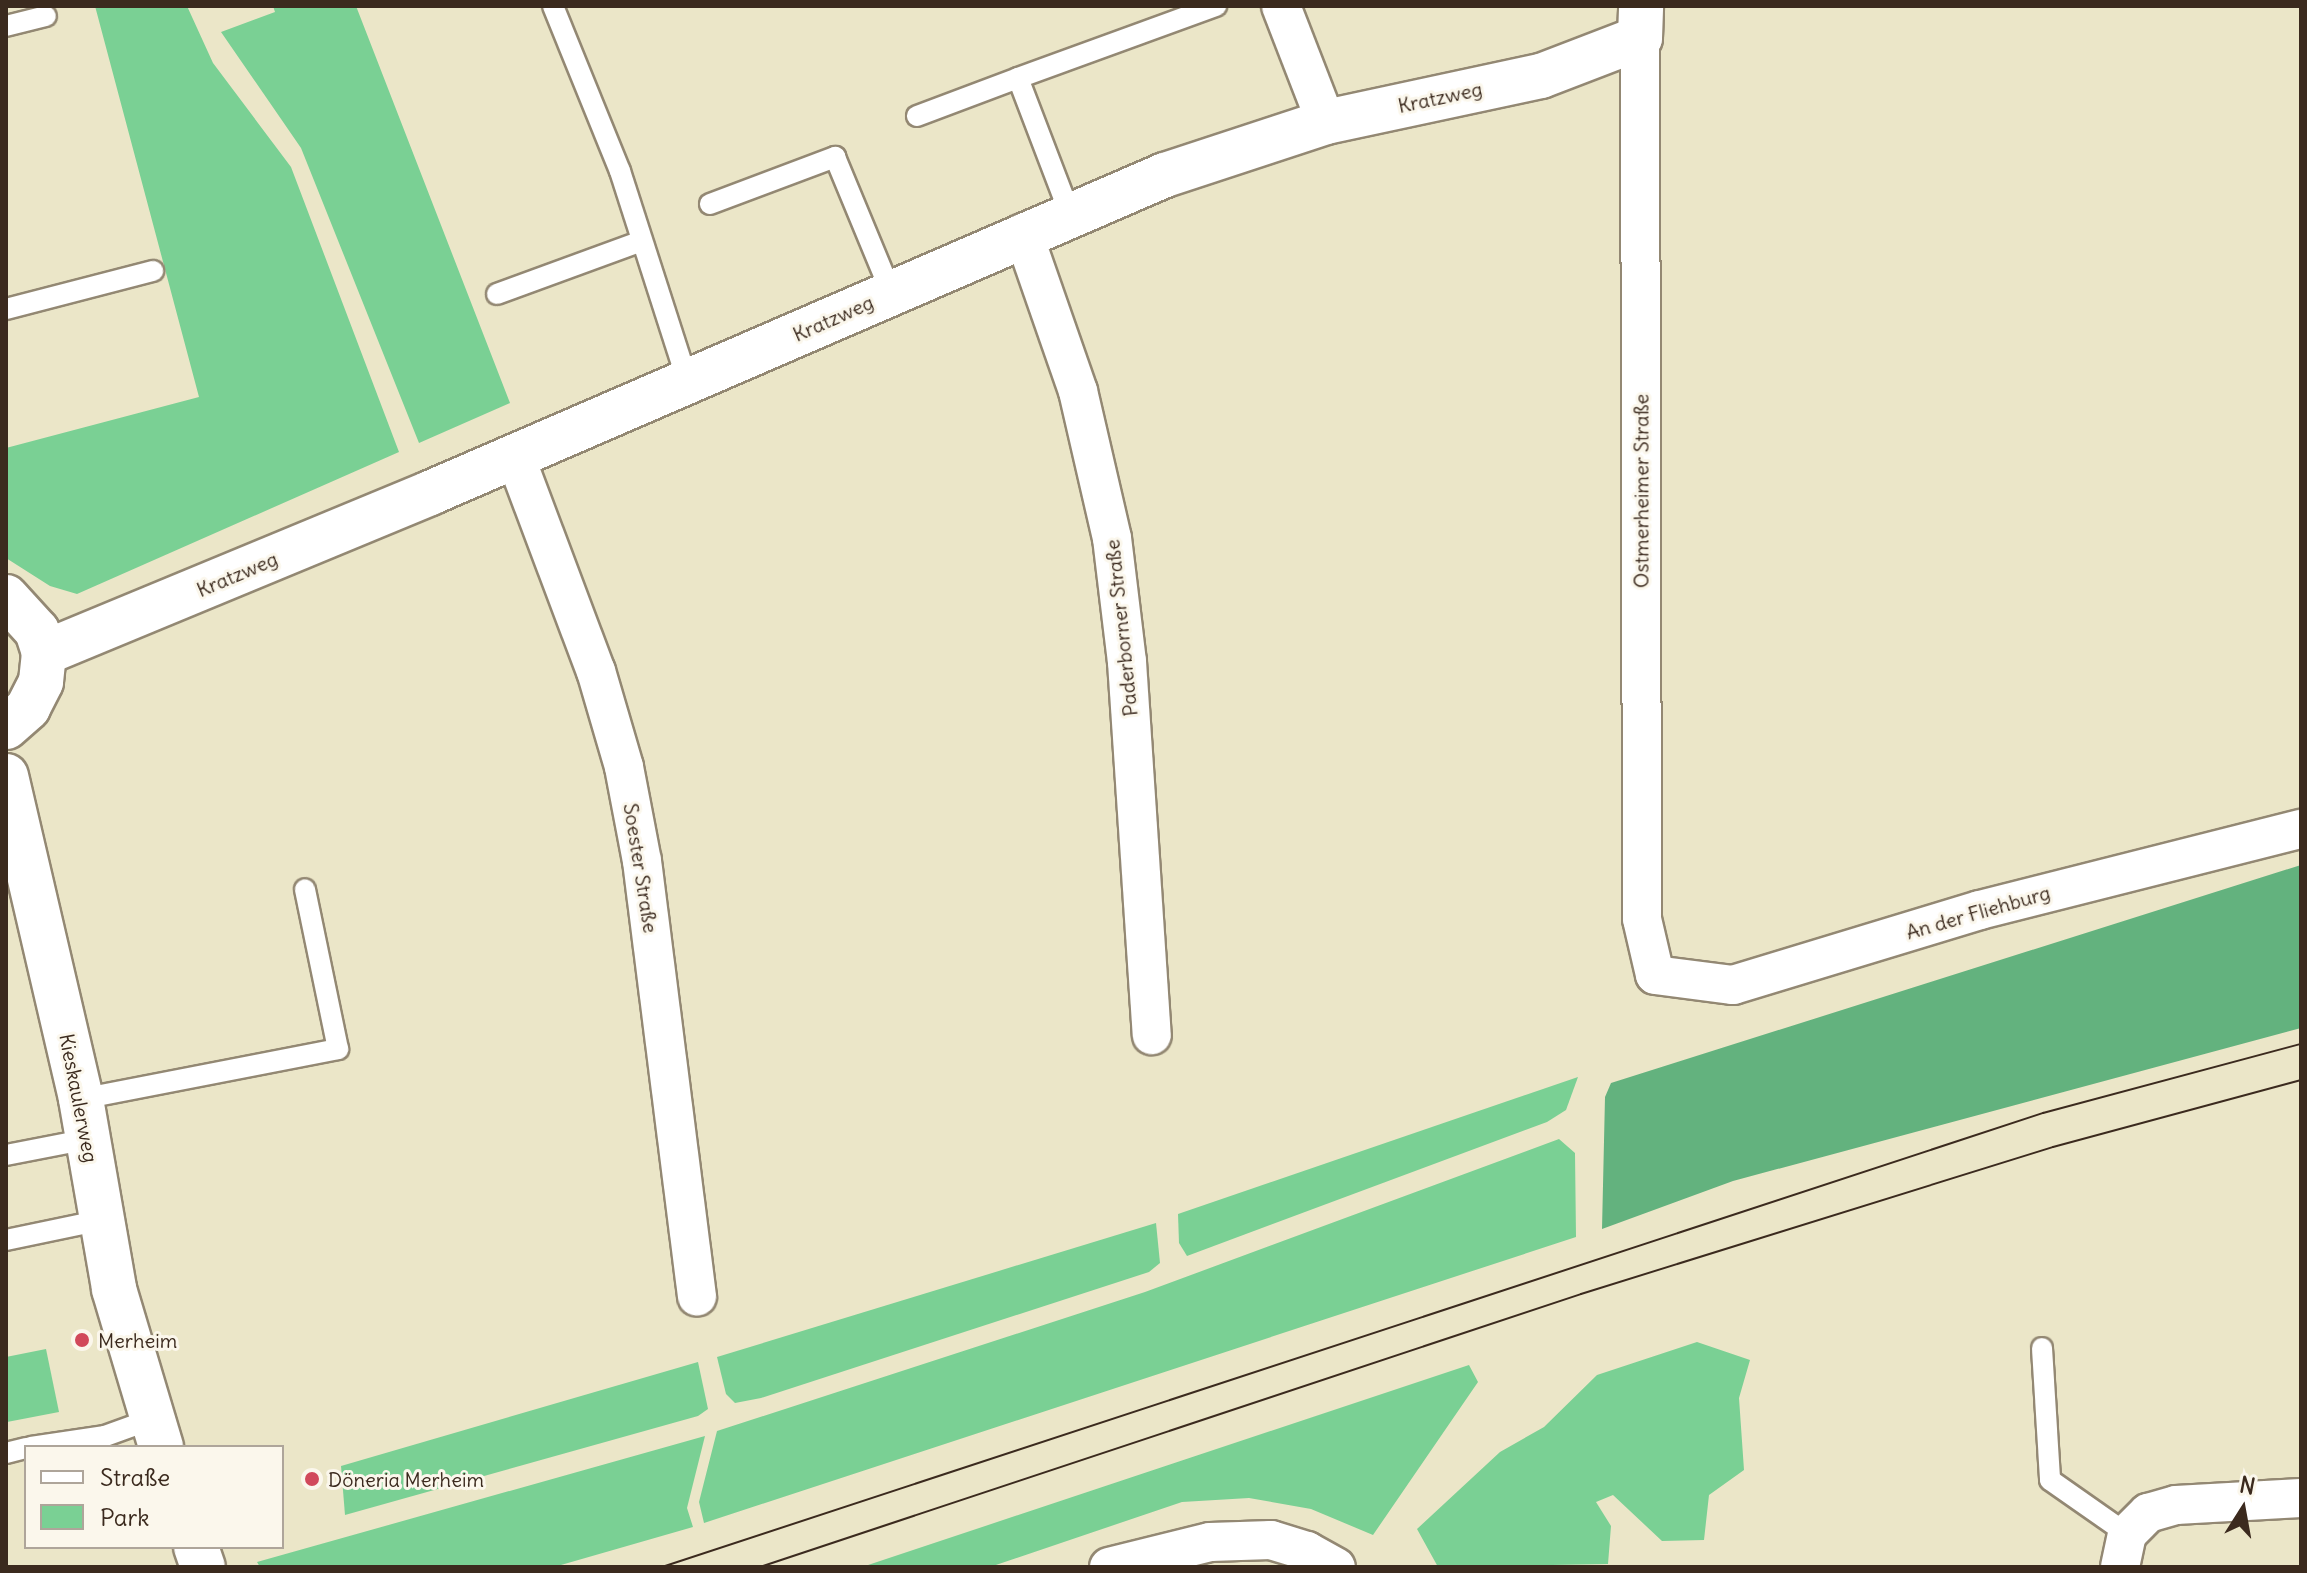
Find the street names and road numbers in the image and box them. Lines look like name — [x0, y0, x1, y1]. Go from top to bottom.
street label: Kratzweg — [1396, 76, 1484, 118]
street label: Kratzweg — [789, 290, 877, 346]
street label: Ostmerheimer Straße — [1629, 394, 1653, 588]
street label: Paderborner Straße — [1100, 538, 1142, 718]
street label: Kratzweg — [193, 546, 281, 602]
street label: Soester Straße — [619, 801, 663, 935]
street label: An der Fliehburg — [1903, 880, 2053, 944]
street label: Kieskaulerweg — [55, 1031, 103, 1165]

